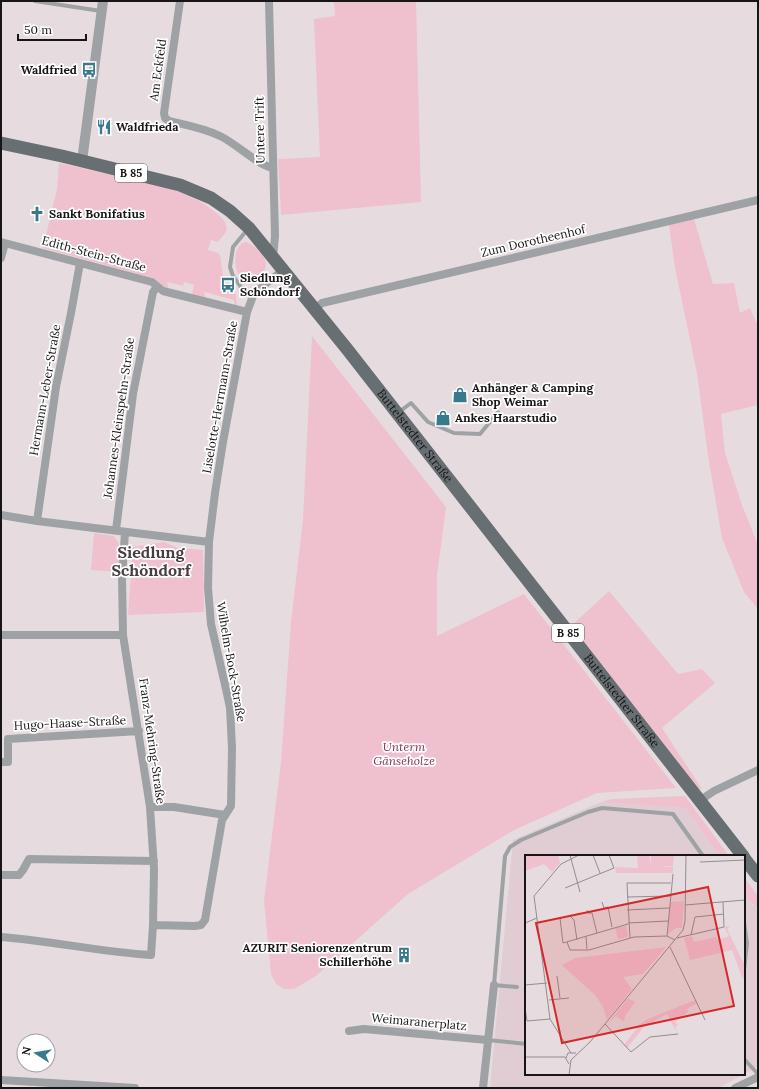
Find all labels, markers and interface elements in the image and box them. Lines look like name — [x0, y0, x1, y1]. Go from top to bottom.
scale bar — [18, 16, 86, 42]
text: 50 m — [24, 22, 52, 37]
street label: Am Eckfeld — [146, 38, 169, 103]
bus stop icon: Waldfried — [80, 61, 98, 79]
place label: Waldfried — [21, 62, 77, 77]
street label: Untere Trift — [251, 96, 268, 164]
restaurant icon: Waldfrieda — [95, 118, 113, 136]
place label: Waldfrieda — [116, 119, 179, 134]
road number: B 85 — [115, 164, 147, 182]
church icon: Sankt Bonifatius — [28, 205, 46, 223]
place label: Sankt Bonifatius — [49, 206, 145, 221]
street label: Zum Dorotheenhof — [479, 221, 587, 260]
street label: Edith-Stein-Straße — [40, 232, 148, 275]
place label: Siedlung Schöndorf — [240, 270, 301, 299]
bus stop icon: Siedlung Schöndorf — [219, 276, 237, 294]
street label: Liselotte-Herrmann-Straße — [199, 319, 240, 474]
street label: Hermann-Leber-Straße — [26, 323, 64, 457]
street label: Johannes-Kleinspehn-Straße — [100, 336, 137, 500]
place label: Anhänger & Camping Shop Weimar — [472, 380, 595, 409]
street label: Buttelstedter Straße — [374, 386, 457, 486]
shop icon: Anhänger & Camping Shop Weimar — [451, 386, 469, 404]
shop icon: Ankes Haarstudio — [434, 409, 452, 427]
place label: Ankes Haarstudio — [455, 410, 557, 425]
district label: Siedlung Schöndorf — [111, 542, 192, 580]
street label: Wilhelm-Bock-Straße — [214, 601, 250, 724]
road number: B 85 — [552, 624, 584, 642]
street label: Buttelstedter Straße — [581, 651, 664, 751]
street label: Franz-Mehring-Straße — [136, 677, 169, 805]
street label: Hugo-Haase-Straße — [13, 712, 127, 733]
park label: Unterm Gänseholze — [373, 739, 435, 768]
inset map — [525, 855, 745, 1075]
place label: AZURIT Seniorenzentrum Schillerhöhe — [243, 940, 393, 969]
building icon: AZURIT Seniorenzentrum Schillerhöhe — [395, 946, 413, 964]
street label: Weimaranerplatz — [371, 1010, 467, 1033]
north arrow — [16, 1033, 56, 1073]
text: N — [18, 1045, 34, 1057]

